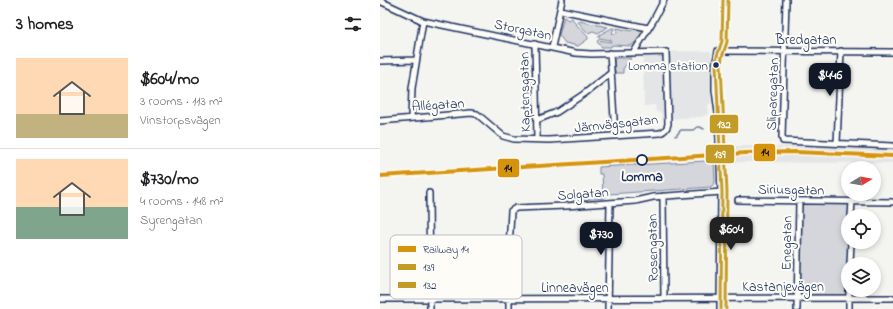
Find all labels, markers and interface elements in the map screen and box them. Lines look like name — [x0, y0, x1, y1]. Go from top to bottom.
text: 3 homes — [16, 12, 74, 37]
icon: filters — [342, 13, 364, 35]
street label: Storgatan — [492, 14, 553, 48]
street label: Bredgatan — [775, 30, 837, 52]
street label: Kaptensgatan — [514, 52, 538, 132]
place label: Lomma station — [628, 57, 708, 76]
street label: Sliparegatan — [762, 57, 786, 131]
marker: Lomma station — [711, 60, 721, 70]
pin: $446 — [806, 63, 854, 97]
text: $446 — [818, 66, 842, 85]
text: $604/mo — [140, 67, 199, 92]
icon: home — [48, 74, 96, 122]
text: 3 rooms · 113 m² — [140, 92, 223, 111]
street label: Allégatan — [411, 93, 465, 119]
street label: Järnvägsgatan — [573, 110, 659, 140]
text: Vinstorpsvägen — [140, 111, 221, 130]
line badge: 132 — [709, 114, 739, 134]
text: 132 — [717, 117, 731, 133]
line badge: 14 — [753, 143, 776, 162]
line badge: 139 — [705, 144, 735, 164]
text: 14 — [761, 145, 769, 161]
text: 139 — [714, 147, 726, 163]
marker: Lomma — [636, 154, 648, 166]
line badge: 14 — [497, 158, 520, 178]
text: 14 — [504, 161, 512, 177]
north arrow — [841, 161, 881, 201]
map controls — [841, 161, 881, 297]
text: $730/mo — [140, 167, 199, 192]
place label: Lomma — [621, 167, 663, 188]
icon: home — [48, 175, 96, 223]
street label: Siriusgatan — [758, 179, 824, 203]
street label: Solgatan — [557, 182, 610, 208]
text: 4 rooms · 148 m² — [140, 192, 224, 211]
button: locate — [841, 209, 881, 249]
text: Syrengatan — [140, 211, 203, 230]
street label: Rosengatan — [642, 214, 666, 282]
street label: Enegatan — [777, 215, 799, 271]
pin: $604 — [707, 217, 755, 251]
text: $604 — [719, 220, 743, 239]
pin: $730 — [577, 222, 625, 256]
text: $730 — [589, 225, 613, 244]
legend — [390, 235, 522, 299]
text: Railway 14 — [423, 242, 469, 259]
button: layers — [841, 257, 881, 297]
text: 139 — [423, 260, 435, 276]
street label: Kastanjevägen — [742, 277, 824, 299]
text: 132 — [423, 278, 437, 294]
street label: Linneavägen — [541, 278, 609, 300]

